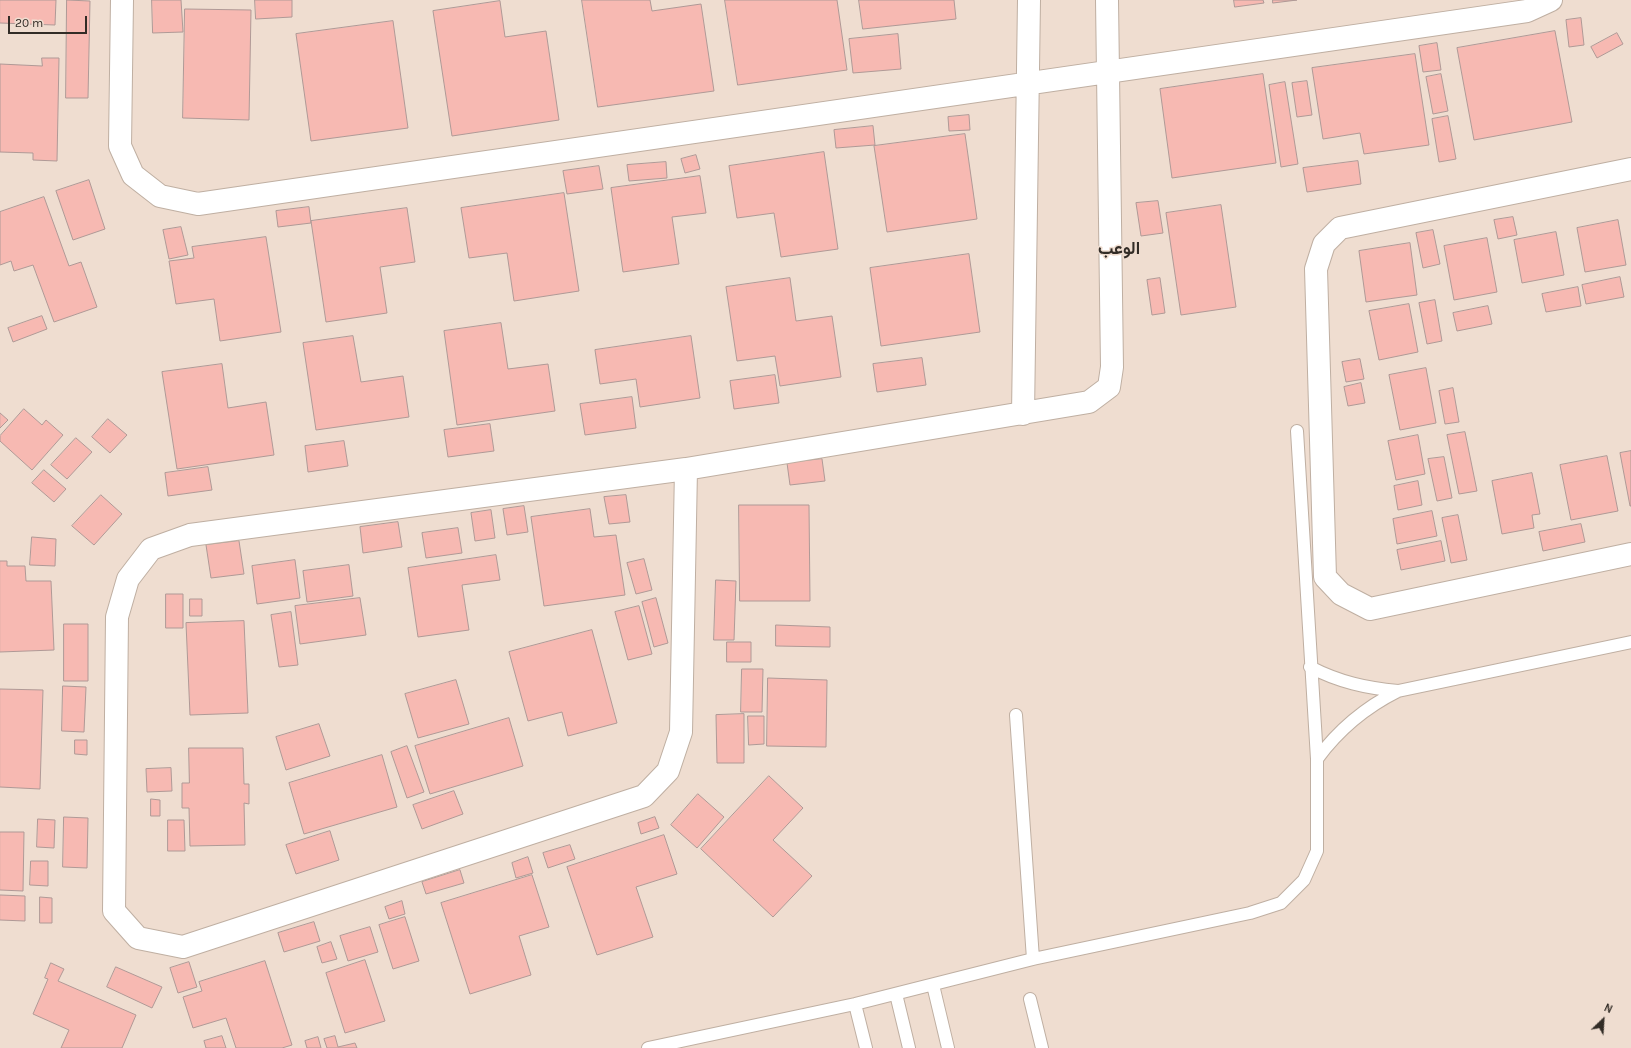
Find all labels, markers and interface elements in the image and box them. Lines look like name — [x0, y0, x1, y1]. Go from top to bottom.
scale bar — [10, 8, 89, 34]
text: 20 m — [15, 16, 43, 30]
district label: الوعب — [1098, 239, 1140, 259]
north arrow — [1583, 1000, 1623, 1040]
text: N — [1602, 1001, 1615, 1016]

